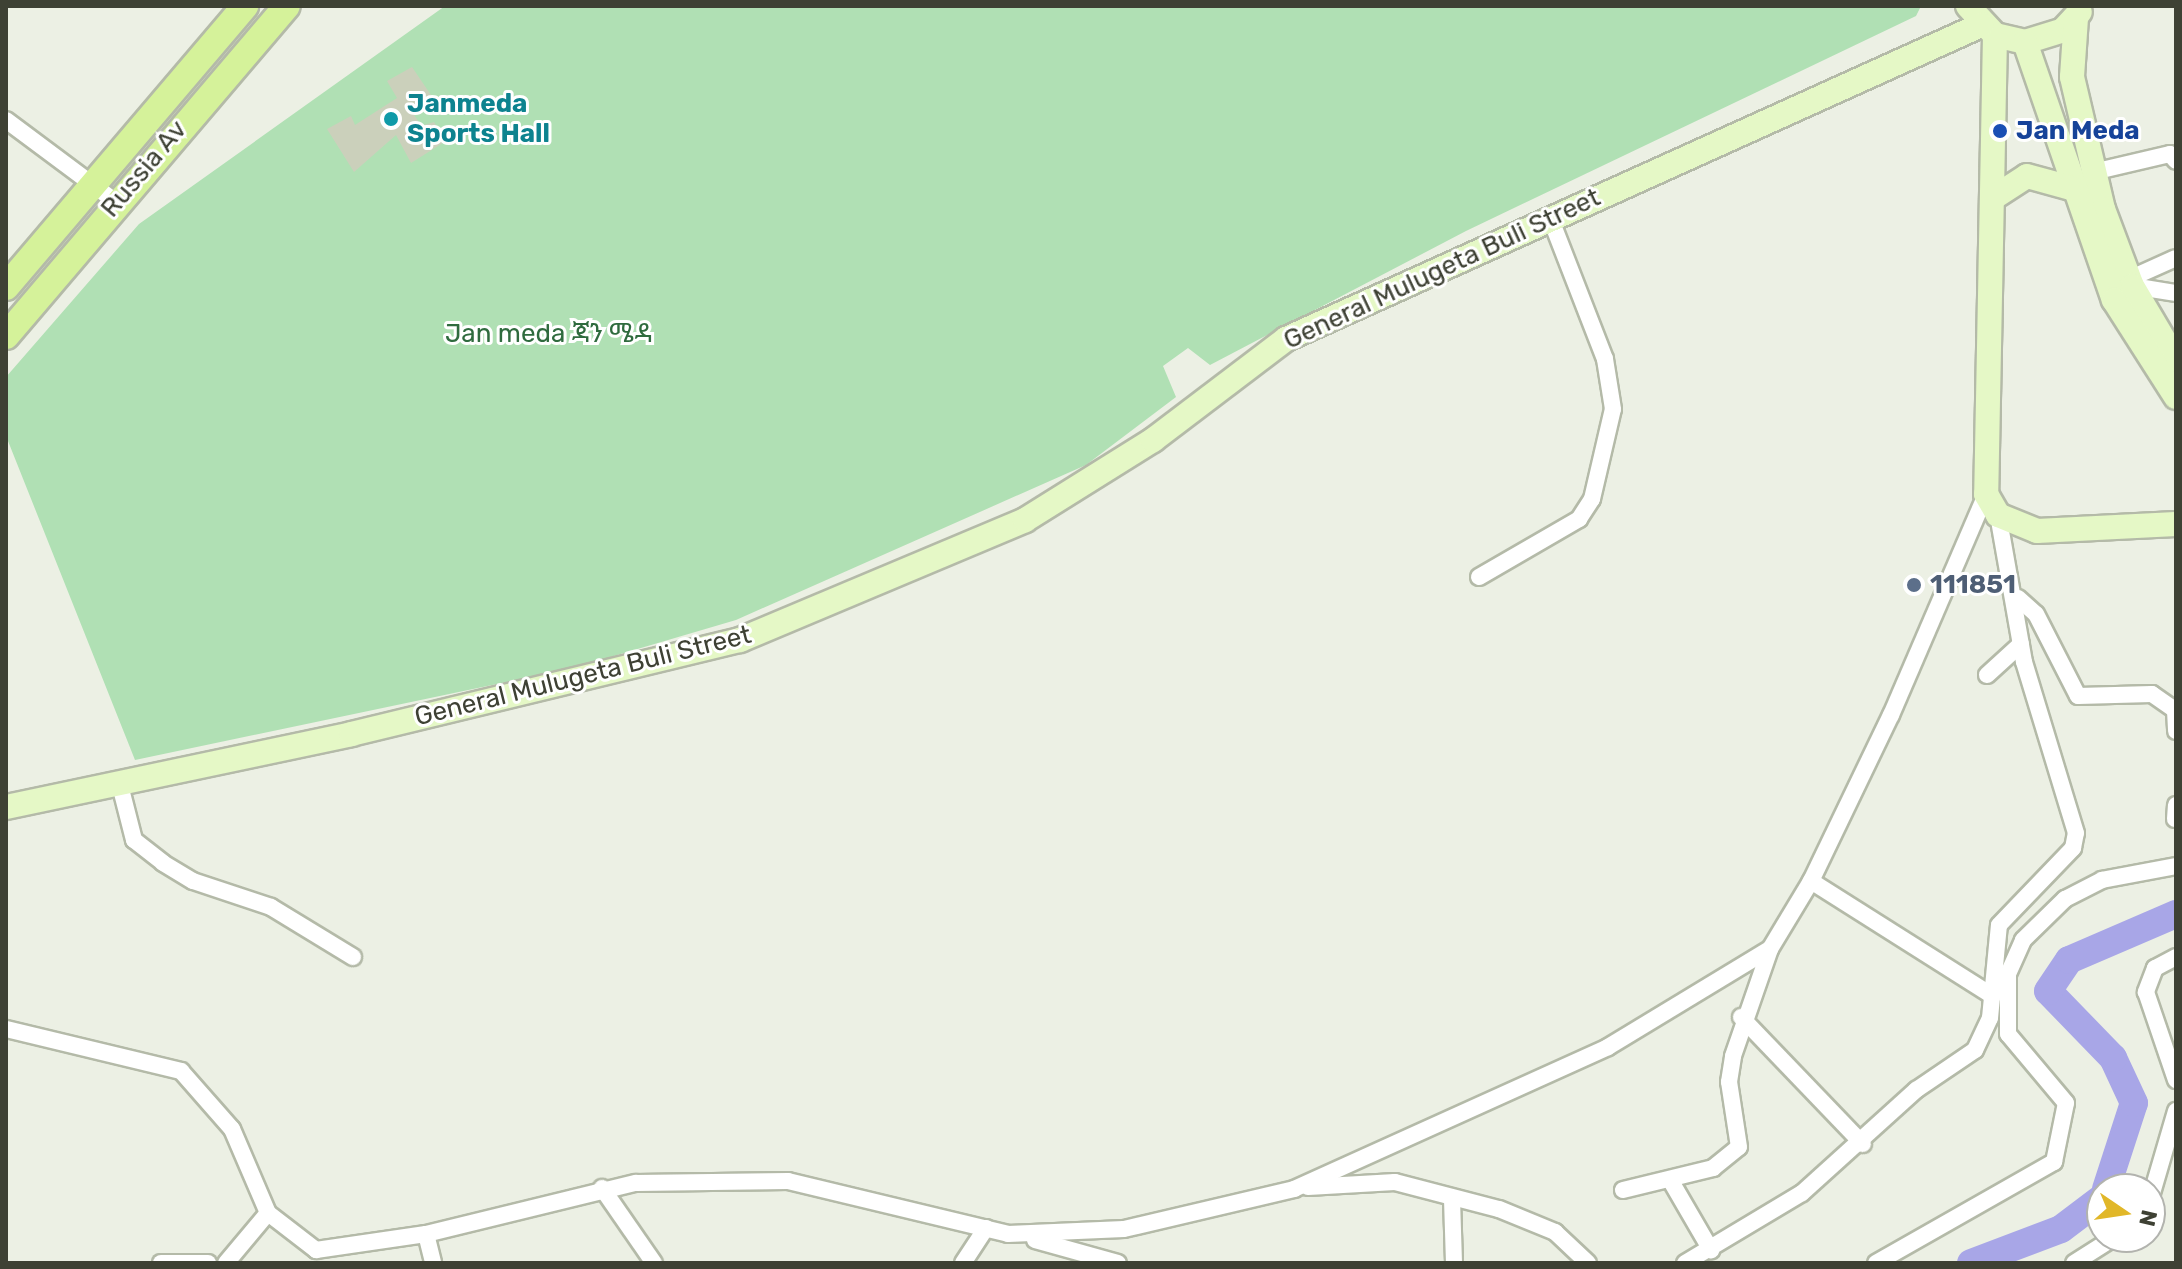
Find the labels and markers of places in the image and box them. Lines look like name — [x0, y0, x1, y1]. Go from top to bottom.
place label: Janmeda Sports Hall — [407, 88, 550, 150]
marker: Janmeda Sports Hall — [382, 110, 400, 128]
place label: Jan Meda — [2016, 115, 2140, 147]
marker: Jan Meda — [1991, 122, 2009, 140]
place label: 111851 — [1930, 569, 2016, 601]
marker: 111851 — [1905, 576, 1923, 594]

